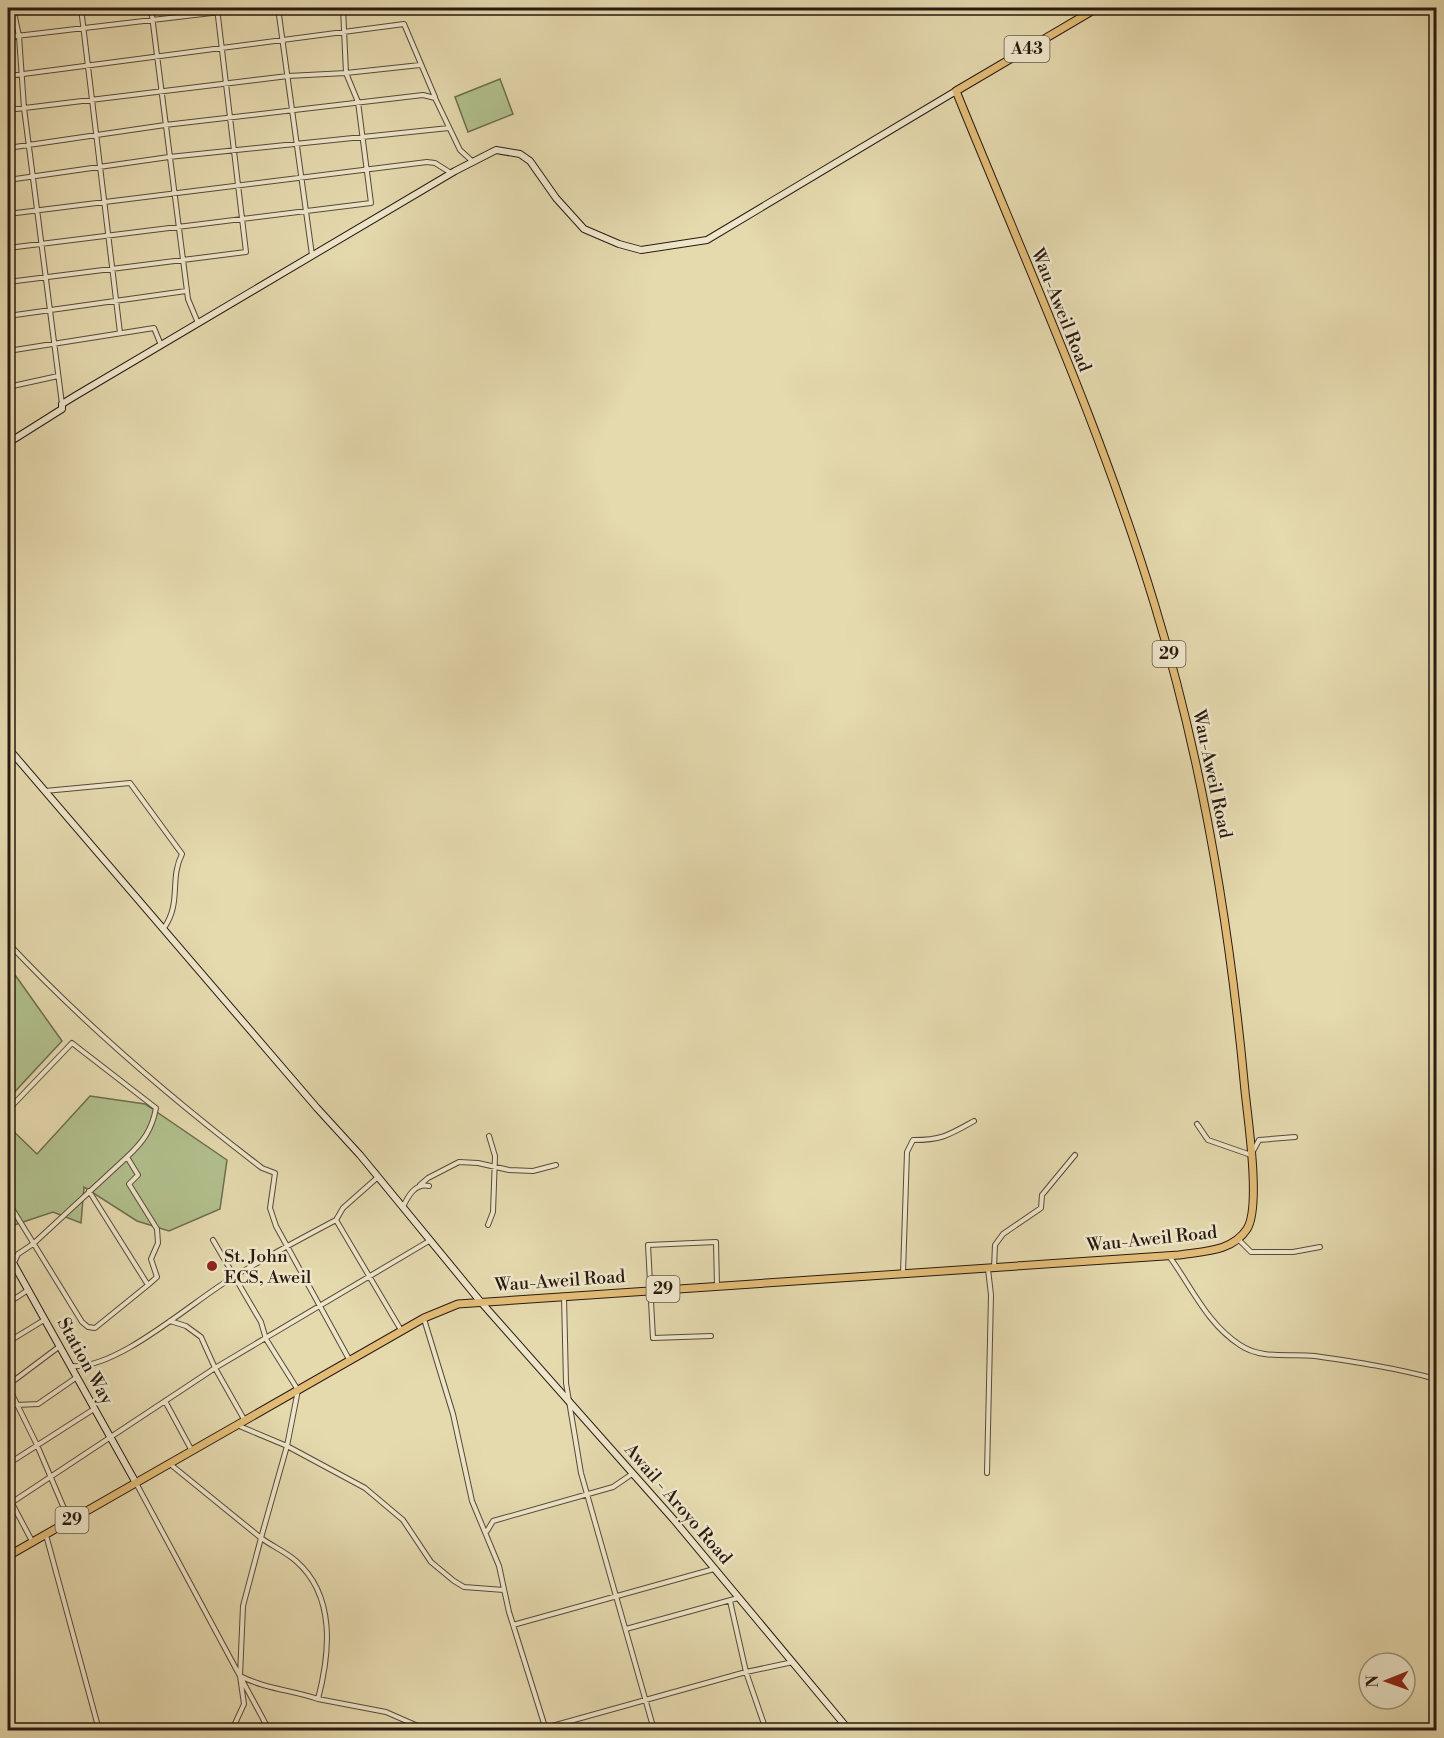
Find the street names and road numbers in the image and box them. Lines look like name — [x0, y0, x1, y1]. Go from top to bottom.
road number: A43 — [1004, 36, 1050, 62]
street label: Wau-Aweil Road — [1025, 244, 1097, 376]
road number: 29 — [1152, 641, 1186, 667]
street label: Wau-Aweil Road — [1187, 706, 1237, 841]
street label: Wau-Aweil Road — [1085, 1221, 1219, 1257]
street label: Wau-Aweil Road — [493, 1265, 627, 1297]
road number: 29 — [646, 1276, 680, 1302]
street label: Station Way — [52, 1314, 118, 1409]
street label: Awail - Aroyo Road — [619, 1438, 737, 1570]
road number: 29 — [56, 1507, 88, 1533]

